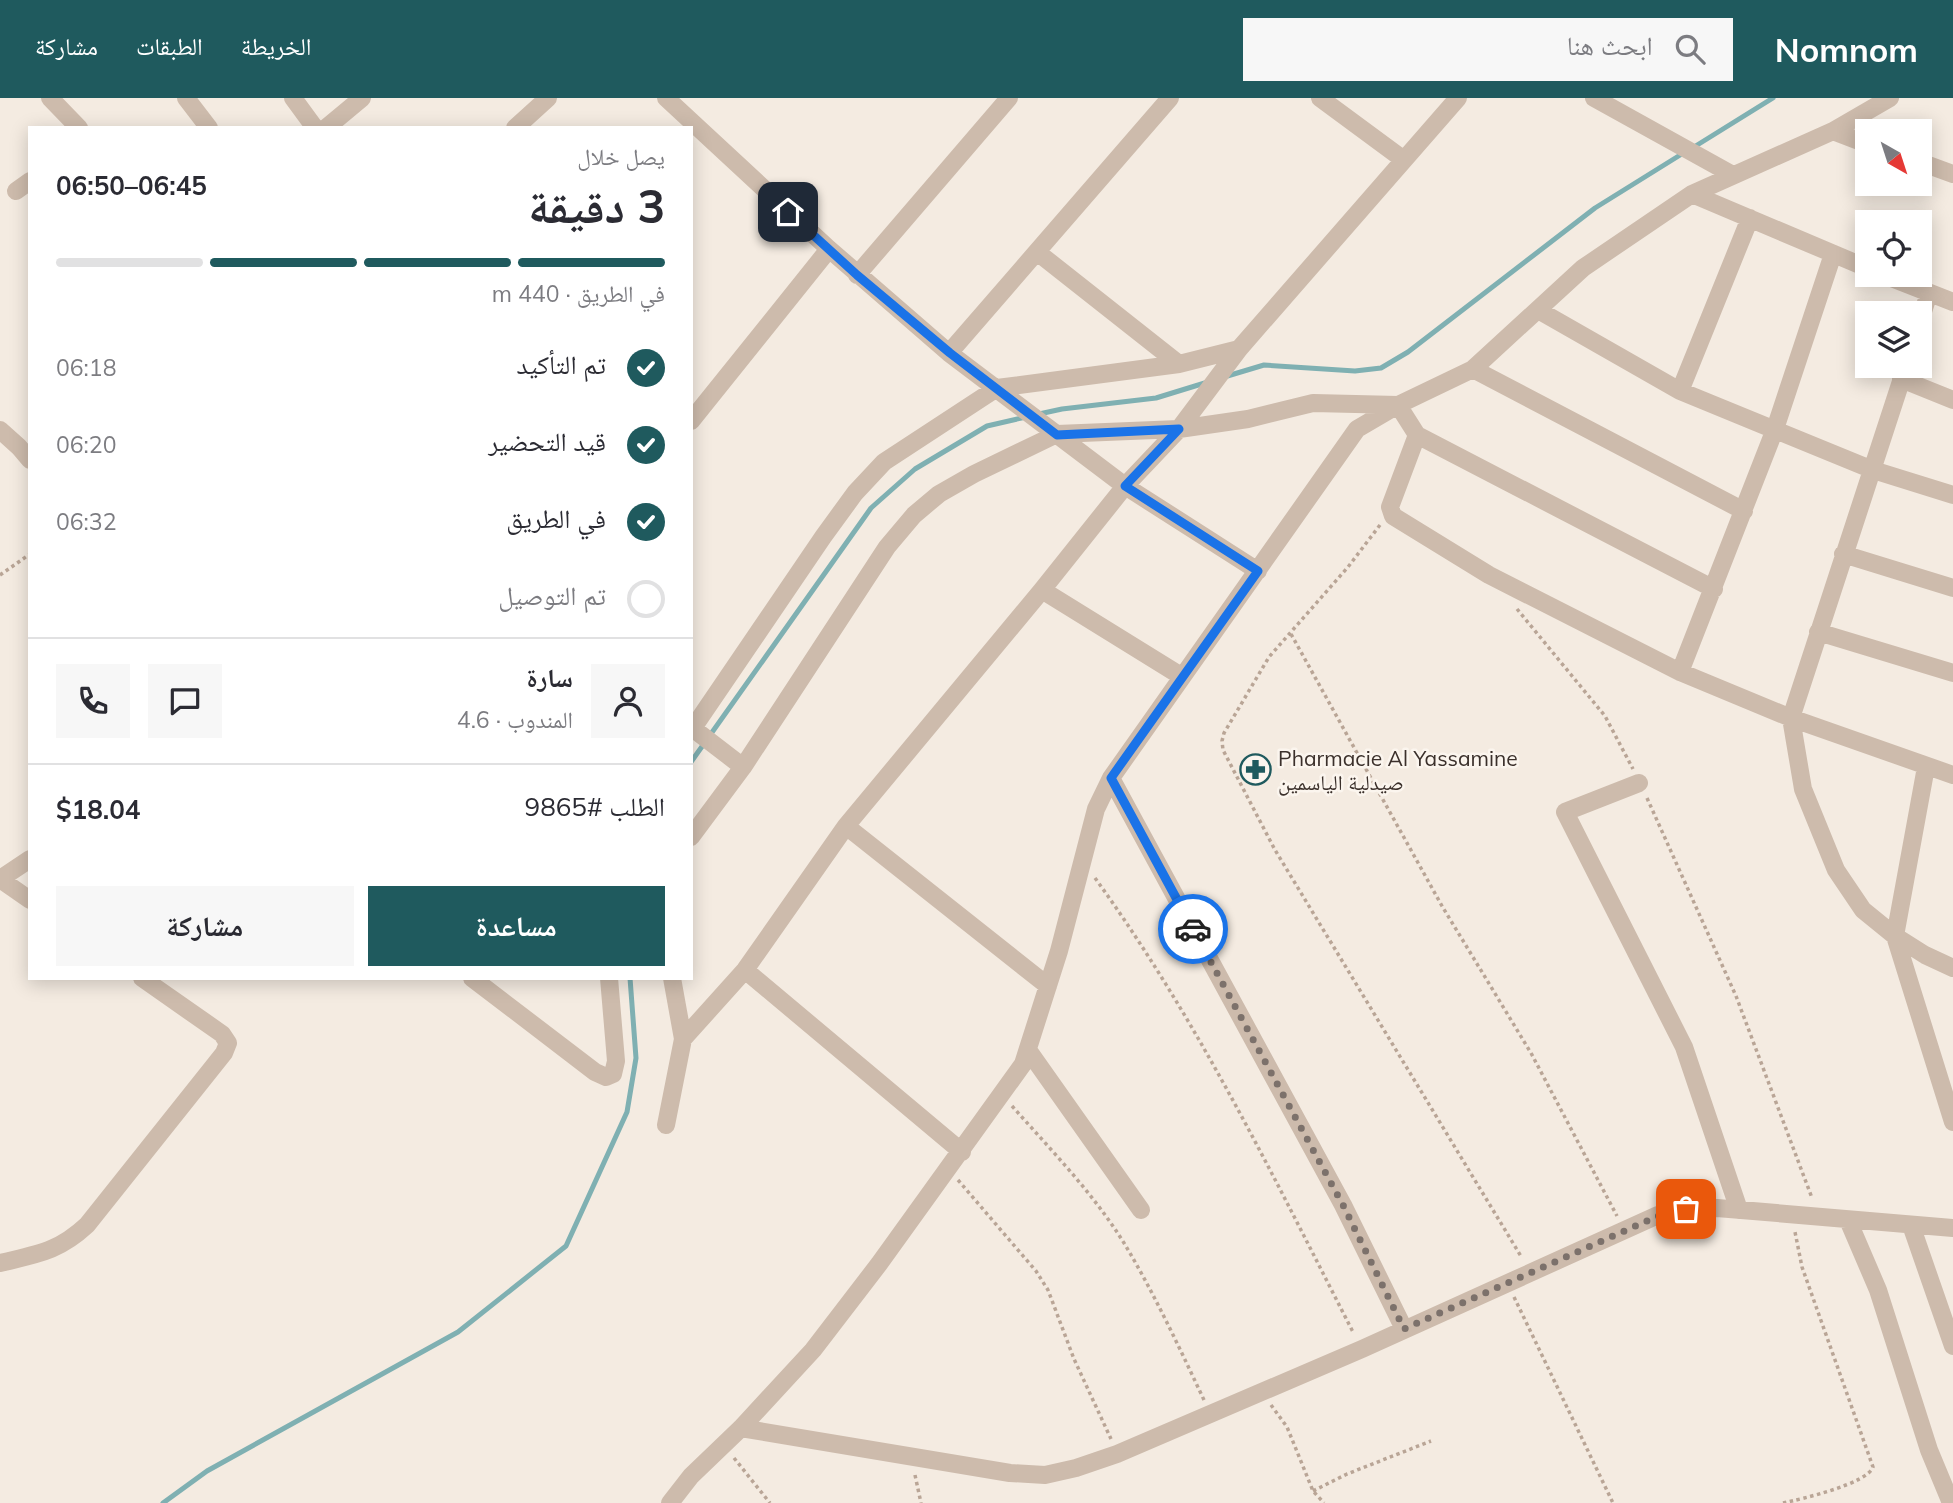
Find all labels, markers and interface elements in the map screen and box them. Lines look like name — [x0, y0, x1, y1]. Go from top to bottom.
search box — [1243, 18, 1733, 81]
text: ابحث هنا — [1567, 29, 1653, 62]
text: Nomnom — [1775, 29, 1918, 70]
icon: search — [1671, 30, 1709, 68]
text: مشاركة — [35, 31, 98, 61]
text: الطبقات — [136, 31, 203, 61]
text: الخريطة — [241, 31, 311, 61]
north arrow — [1855, 119, 1932, 196]
map controls — [1855, 119, 1932, 378]
text: يصل خلال — [577, 142, 665, 171]
text: 06:45–06:50 — [56, 169, 207, 202]
text: 3 دقيقة — [528, 177, 665, 235]
pin — [758, 182, 818, 242]
icon: home — [769, 193, 807, 231]
button: locate — [1855, 210, 1932, 287]
text: في الطريق · 440 m — [492, 279, 665, 308]
button: layers — [1855, 301, 1932, 378]
text: تم التأكيد — [516, 348, 606, 381]
icon: check — [627, 349, 665, 387]
text: 06:18 — [56, 353, 116, 382]
text: قيد التحضير — [488, 425, 606, 458]
icon: check — [627, 426, 665, 464]
text: 06:20 — [56, 430, 116, 459]
text: في الطريق — [506, 502, 606, 535]
icon: check — [627, 503, 665, 541]
text: 06:32 — [56, 507, 116, 536]
text: تم التوصيل — [498, 579, 606, 612]
text: سارة — [526, 661, 573, 694]
button: phone — [56, 664, 130, 738]
button: chat — [148, 664, 222, 738]
button: person — [591, 664, 665, 738]
text: المندوب · 4.6 — [457, 705, 573, 734]
place label: Pharmacie Al Yassamine صيدلية الياسمين — [1278, 745, 1518, 796]
pharmacy icon: Pharmacie Al Yassamine صيدلية الياسمين — [1238, 753, 1272, 787]
text: الطلب #9865 — [525, 790, 665, 823]
text: $18.04 — [56, 793, 140, 826]
button: مشاركة — [56, 886, 354, 966]
button: مساعدة — [368, 886, 665, 966]
courier — [1158, 894, 1228, 964]
icon: car — [1174, 910, 1212, 948]
pin — [1656, 1179, 1716, 1239]
icon: bag — [1667, 1190, 1705, 1228]

